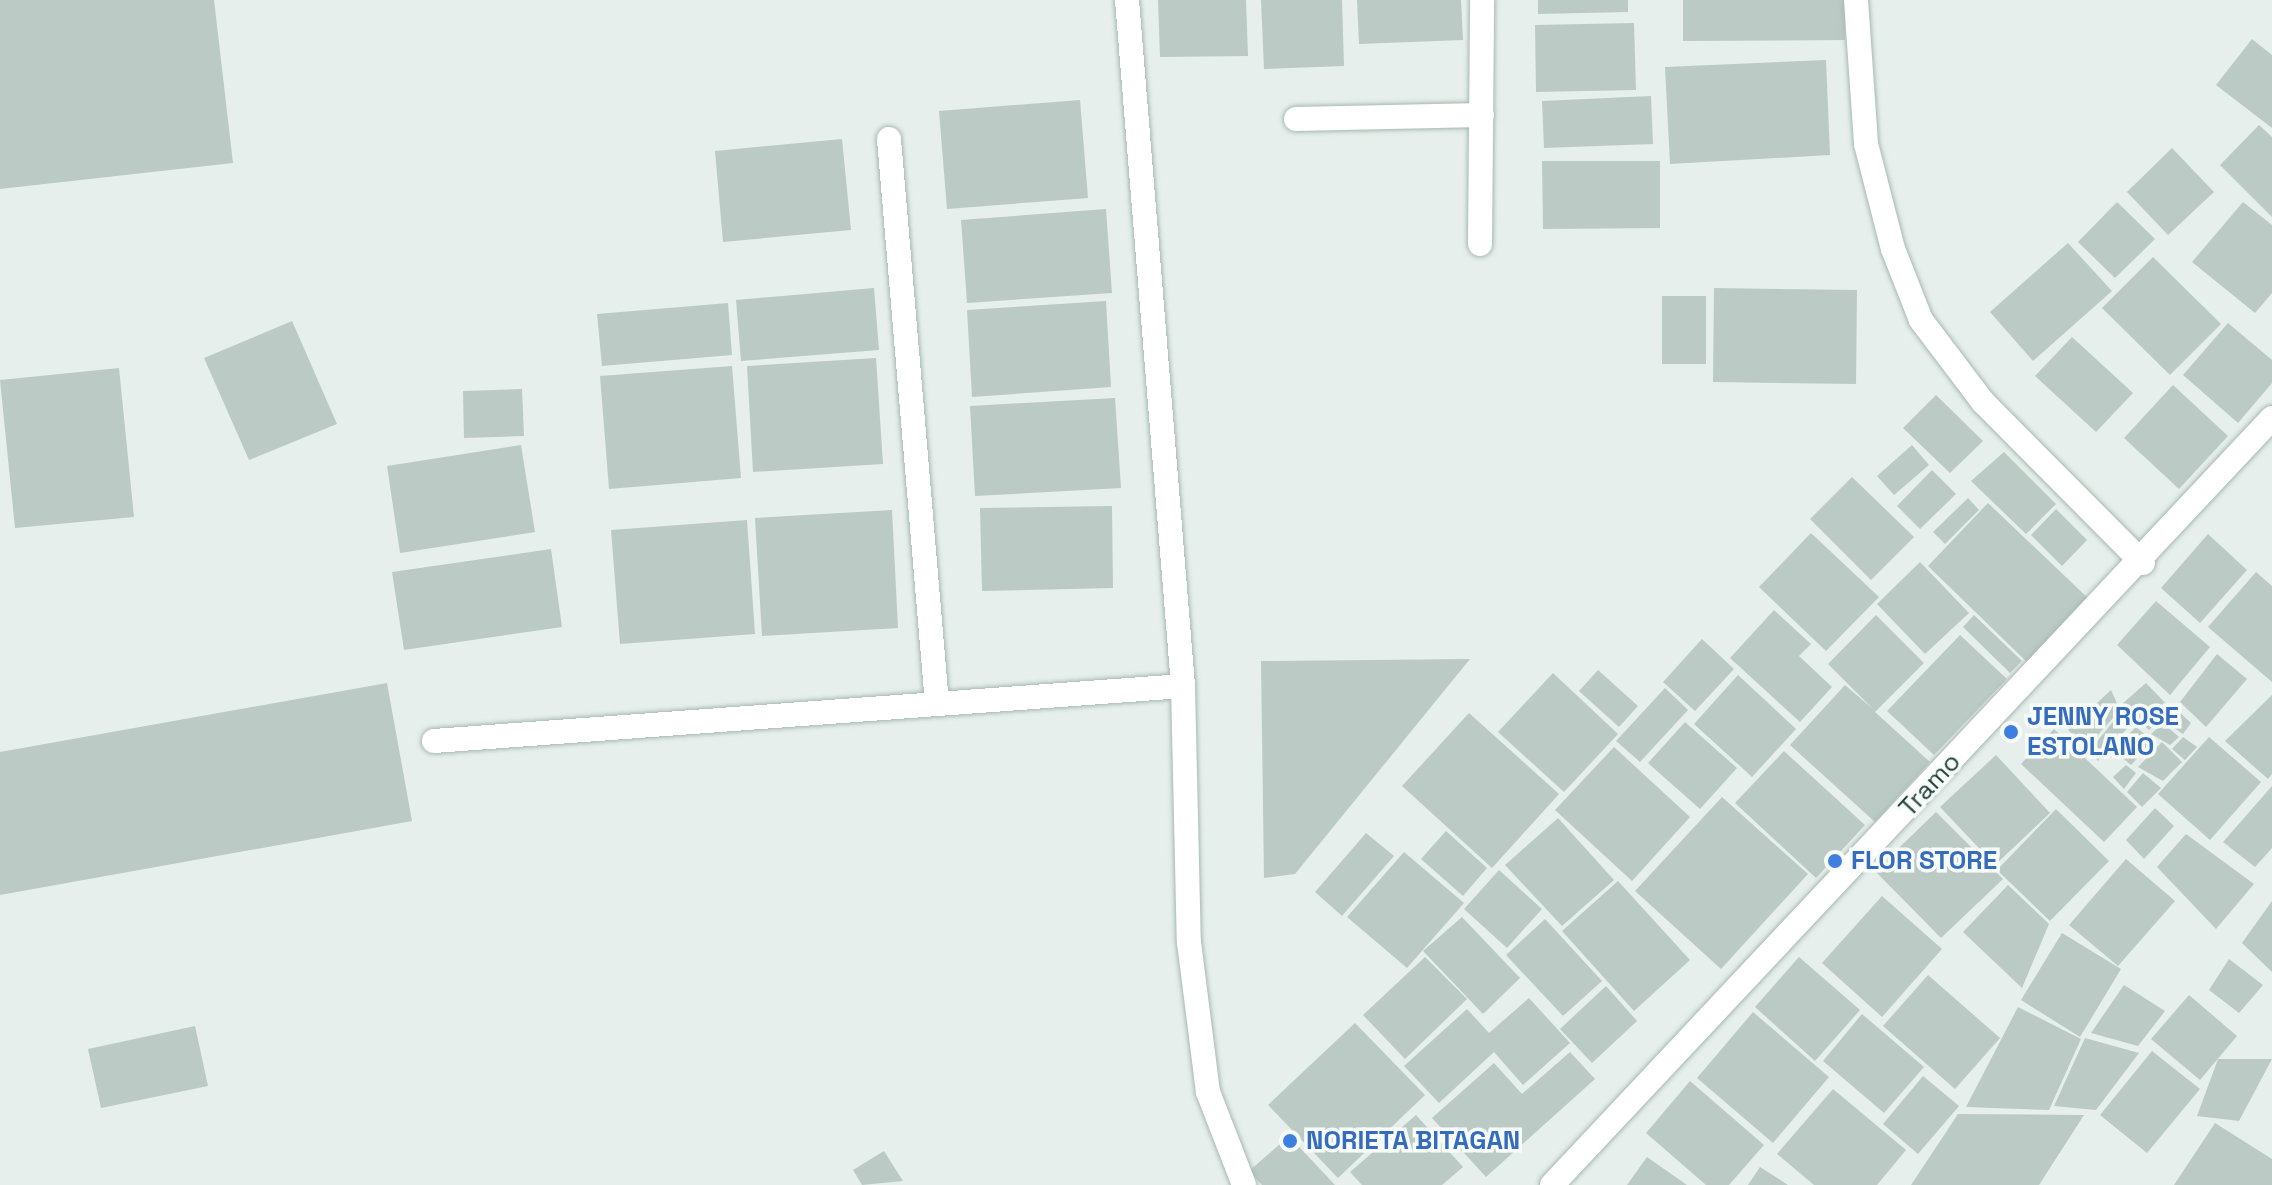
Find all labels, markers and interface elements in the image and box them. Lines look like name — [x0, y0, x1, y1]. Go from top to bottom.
place label: JENNY ROSE ESTOLANO — [2027, 701, 2179, 762]
marker: JENNY ROSE ESTOLANO — [2002, 723, 2020, 741]
street label: Tramo — [1893, 747, 1967, 823]
place label: FLOR STORE — [1851, 845, 1997, 877]
marker: FLOR STORE — [1826, 852, 1844, 870]
place label: NORIETA BITAGAN — [1306, 1125, 1521, 1157]
marker: NORIETA BITAGAN — [1281, 1132, 1299, 1150]

